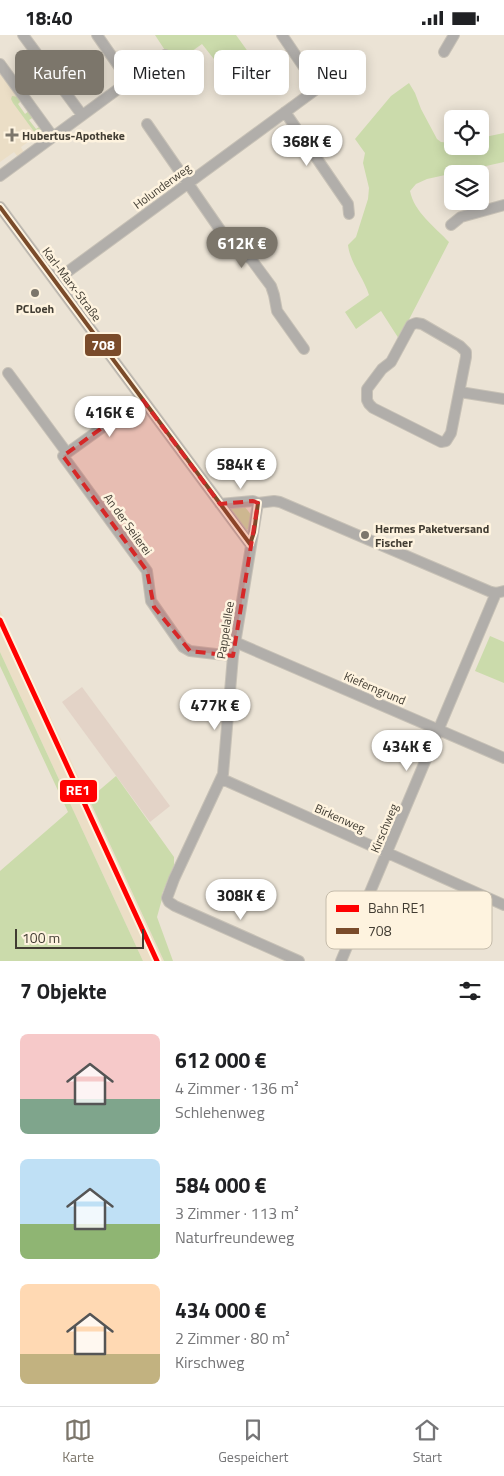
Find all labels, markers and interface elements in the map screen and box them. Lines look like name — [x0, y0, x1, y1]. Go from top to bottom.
text: 18:40 — [25, 3, 72, 32]
chip: Kaufen — [15, 50, 104, 95]
chip: Mieten — [114, 50, 204, 95]
chip: Filter — [214, 50, 289, 95]
chip: Neu — [299, 50, 366, 95]
map controls — [444, 110, 489, 210]
button: locate — [444, 110, 489, 155]
pin: 368K € — [266, 125, 348, 167]
place label: Hubertus-Apotheke — [22, 126, 125, 145]
marker: Hubertus-Apotheke — [6, 129, 18, 141]
text: 368K € — [283, 129, 331, 153]
street label: Holunderweg — [129, 158, 195, 214]
button: layers — [444, 165, 489, 210]
pin: 612K € — [201, 227, 283, 269]
text: 612K € — [218, 231, 266, 255]
street label: Karl-Marx-Straße — [38, 243, 106, 325]
marker: PCLoeh — [29, 287, 41, 299]
place label: PCLoeh — [16, 299, 54, 318]
line badge: 708 — [84, 333, 122, 357]
text: 708 — [91, 334, 115, 355]
pin: 416K € — [69, 395, 151, 438]
text: 416K € — [86, 400, 134, 424]
pin: 584K € — [200, 447, 282, 490]
text: 584K € — [217, 452, 265, 476]
street label: An der Seilerei — [99, 489, 157, 559]
place label: Hermes Paketversand Fischer — [375, 519, 489, 552]
marker: Hermes Paketversand Fischer — [359, 529, 371, 541]
street label: Pappelallee — [211, 600, 239, 660]
street label: Kieferngrund — [341, 666, 409, 710]
pin: 477K € — [174, 689, 256, 731]
text: 477K € — [191, 693, 239, 717]
pin: 434K € — [366, 729, 448, 772]
text: 434K € — [383, 734, 431, 758]
line badge: RE1 — [59, 779, 98, 803]
text: RE1 — [66, 779, 90, 800]
street label: Birkenweg — [312, 798, 368, 838]
street label: Kirschweg — [365, 800, 403, 856]
pin: 308K € — [200, 879, 282, 921]
text: 308K € — [217, 883, 265, 907]
legend — [326, 891, 492, 949]
text: Bahn RE1 — [368, 897, 426, 918]
text: 708 — [368, 920, 392, 941]
scale bar — [15, 926, 144, 949]
text: 100 m — [22, 927, 60, 948]
text: 7 Objekte — [20, 975, 107, 1007]
icon: filters — [456, 977, 484, 1005]
text: 612 000 € — [175, 1044, 267, 1076]
icon: home — [60, 1054, 120, 1114]
text: 4 Zimmer · 136 m² — [175, 1076, 299, 1100]
text: Schlehenweg — [175, 1100, 265, 1124]
text: 584 000 € — [175, 1169, 267, 1201]
icon: home — [60, 1179, 120, 1239]
text: 3 Zimmer · 113 m² — [175, 1201, 299, 1225]
text: Naturfreundeweg — [175, 1225, 294, 1249]
text: 434 000 € — [175, 1294, 267, 1326]
icon: home — [60, 1304, 120, 1364]
text: 2 Zimmer · 80 m² — [175, 1326, 290, 1350]
text: Kirschweg — [175, 1350, 245, 1374]
tab: Karte — [62, 1416, 94, 1467]
tab: Gespeichert — [218, 1416, 288, 1467]
tab: Start — [413, 1416, 442, 1467]

